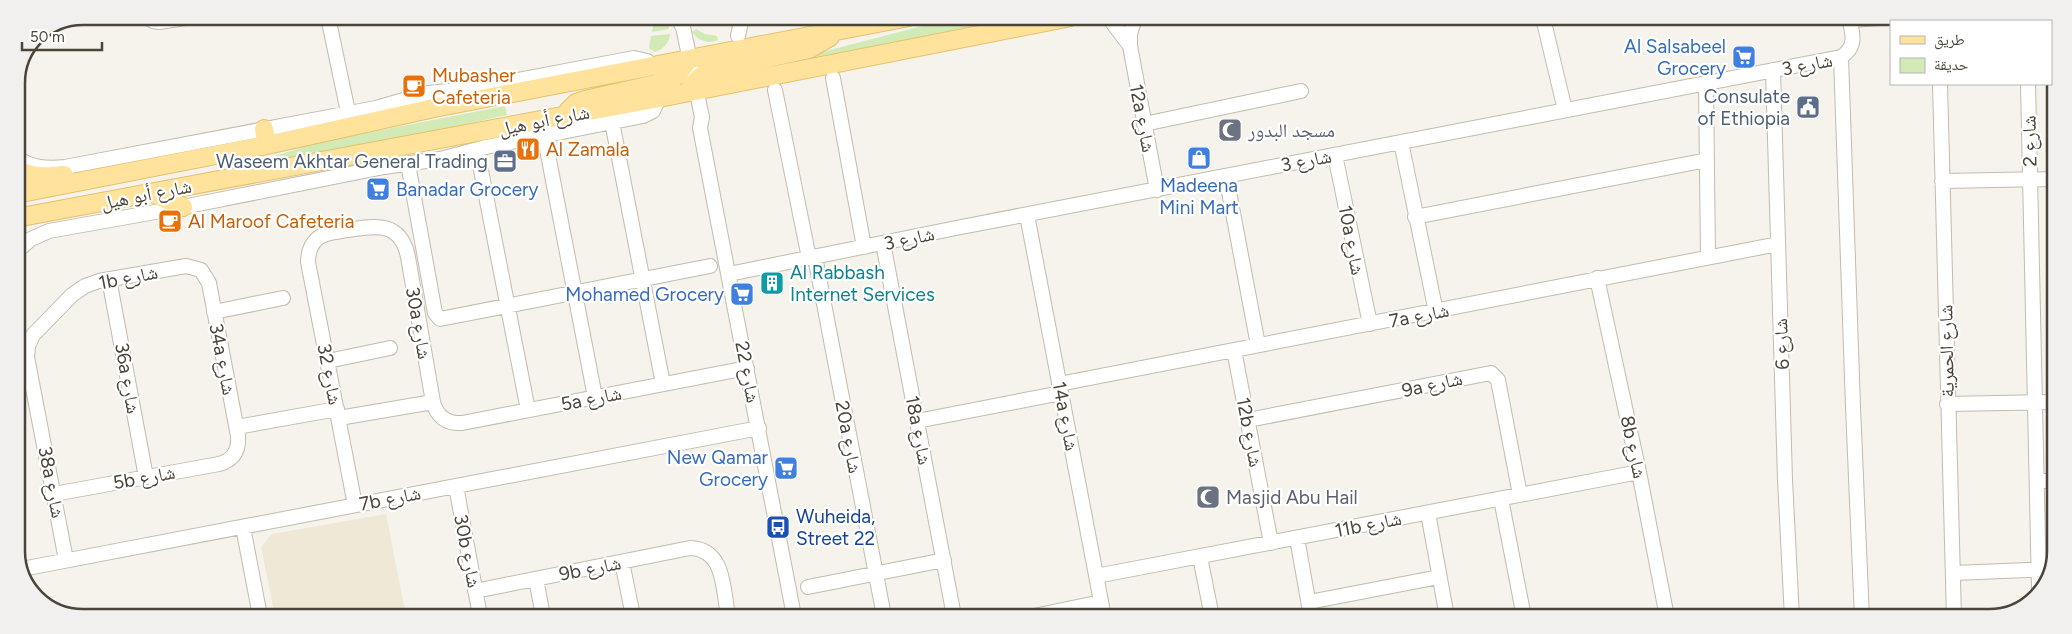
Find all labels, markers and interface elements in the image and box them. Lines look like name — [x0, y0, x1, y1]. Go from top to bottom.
scale bar — [22, 20, 102, 52]
legend — [1890, 20, 2052, 85]
text: 50 m — [30, 28, 65, 46]
text: طريق — [1934, 31, 1965, 50]
place label: Al Salsabeel Grocery — [1624, 35, 1726, 80]
supermarket icon: Al Salsabeel Grocery — [1731, 44, 1757, 70]
street label: شارع 3 — [1780, 48, 1834, 81]
text: حديقة — [1934, 56, 1969, 74]
place label: Mubasher Cafeteria — [432, 64, 516, 109]
cafe icon: Mubasher Cafeteria — [401, 73, 427, 99]
street label: 12a شارع — [1125, 82, 1160, 154]
place label: Consulate of Ethiopia — [1697, 85, 1790, 130]
public building icon: Consulate of Ethiopia — [1795, 94, 1821, 120]
street label: شارع أبو هيل — [497, 100, 591, 141]
street label: شارع 2 — [2018, 115, 2041, 167]
mosque icon: مسجد البدور — [1217, 117, 1243, 143]
place label: مسجد البدور — [1247, 119, 1335, 142]
restaurant icon: Al Zamala — [515, 136, 541, 162]
place label: Al Zamala — [546, 138, 629, 161]
street label: شارع 3 — [1279, 144, 1333, 177]
shop icon: Madeena Mini Mart — [1186, 145, 1212, 171]
office icon: Waseem Akhtar General Trading — [492, 148, 518, 174]
place label: Waseem Akhtar General Trading — [216, 150, 488, 173]
street label: شارع أبو هيل — [99, 174, 193, 215]
place label: Madeena Mini Mart — [1159, 174, 1239, 219]
supermarket icon: Banadar Grocery — [365, 176, 391, 202]
place label: Banadar Grocery — [396, 178, 538, 201]
street label: 10a شارع — [1333, 203, 1370, 277]
cafe icon: Al Maroof Cafeteria — [157, 208, 183, 234]
place label: Al Maroof Cafeteria — [188, 210, 354, 233]
street label: شارع 3 — [882, 222, 937, 255]
street label: 1b شارع — [97, 260, 160, 294]
place label: Al Rabbash Internet Services — [790, 261, 935, 306]
building icon: Al Rabbash Internet Services — [759, 270, 785, 296]
supermarket icon: Mohamed Grocery — [729, 281, 755, 307]
place label: Mohamed Grocery — [565, 283, 724, 306]
street label: 30a شارع — [401, 285, 436, 361]
street label: 7a شارع — [1387, 298, 1451, 333]
street label: شارع الحمرية — [1934, 304, 1959, 398]
street label: شارع 6 — [1769, 318, 1794, 370]
street label: 34a شارع — [204, 321, 241, 397]
street label: شارع 22 — [730, 339, 765, 405]
street label: 36a شارع — [110, 341, 145, 415]
street label: شارع 32 — [312, 342, 347, 407]
street label: 9a شارع — [1400, 367, 1464, 402]
street label: 14a شارع — [1048, 379, 1083, 453]
street label: 5a شارع — [559, 381, 623, 416]
street label: 18a شارع — [901, 394, 936, 467]
street label: 12b شارع — [1232, 395, 1268, 469]
street label: 20a شارع — [830, 399, 867, 475]
street label: 8b شارع — [1616, 414, 1651, 481]
street label: 38a شارع — [33, 444, 70, 520]
place label: New Qamar Grocery — [667, 446, 769, 491]
supermarket icon: New Qamar Grocery — [773, 455, 799, 481]
street label: 5b شارع — [111, 461, 177, 494]
street label: 7b شارع — [357, 481, 423, 516]
mosque icon: Masjid Abu Hail — [1195, 484, 1221, 510]
place label: Masjid Abu Hail — [1226, 486, 1358, 509]
place label: Wuheida, Street 22 — [796, 505, 875, 550]
street label: 11b شارع — [1333, 507, 1403, 542]
street label: 30b شارع — [449, 512, 486, 590]
bus stop icon: Wuheida, Street 22 — [765, 514, 791, 540]
street label: 9b شارع — [557, 551, 623, 586]

